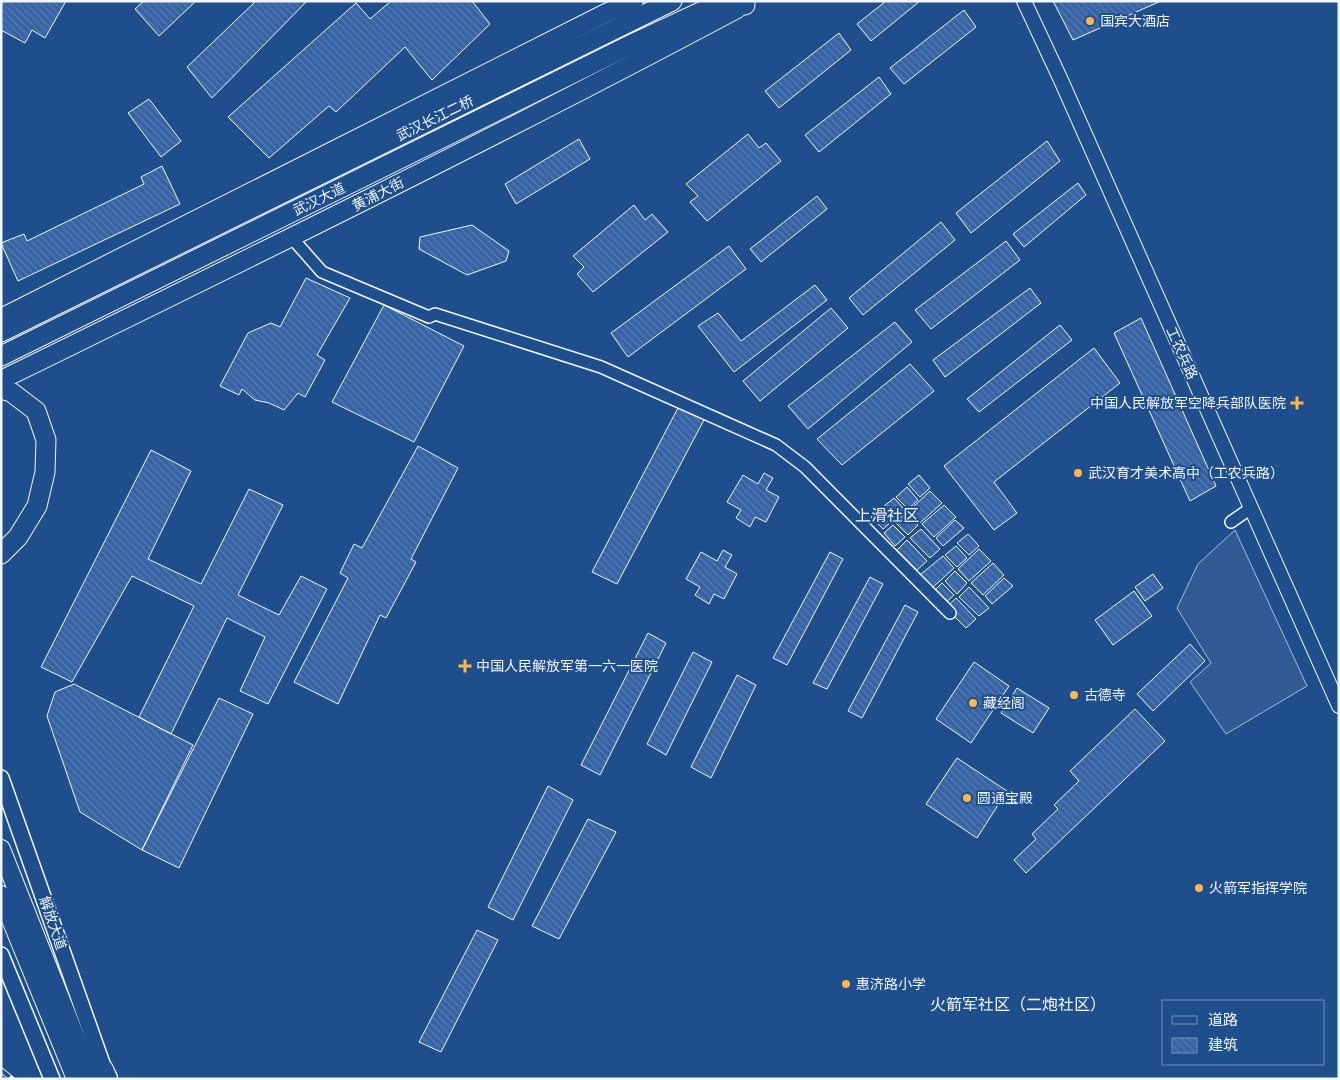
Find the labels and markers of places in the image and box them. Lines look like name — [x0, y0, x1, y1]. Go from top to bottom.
place label: 国宾大酒店 — [1100, 13, 1170, 30]
marker: 国宾大酒店 — [1084, 15, 1096, 27]
place label: 中国人民解放军空降兵部队医院 — [1090, 395, 1286, 412]
marker: 中国人民解放军空降兵部队医院 — [1290, 396, 1304, 410]
place label: 武汉育才美术高中（工农兵路） — [1088, 465, 1284, 482]
marker: 武汉育才美术高中（工农兵路） — [1072, 467, 1084, 479]
place label: 中国人民解放军第一六一医院 — [476, 658, 658, 675]
marker: 中国人民解放军第一六一医院 — [458, 659, 472, 673]
place label: 古德寺 — [1084, 687, 1126, 704]
marker: 古德寺 — [1068, 689, 1080, 701]
place label: 藏经阁 — [983, 695, 1025, 712]
marker: 藏经阁 — [967, 697, 979, 709]
place label: 圆通宝殿 — [977, 790, 1033, 807]
marker: 圆通宝殿 — [961, 792, 973, 804]
place label: 火箭军指挥学院 — [1209, 880, 1307, 897]
marker: 火箭军指挥学院 — [1193, 882, 1205, 894]
place label: 惠济路小学 — [856, 976, 926, 993]
marker: 惠济路小学 — [840, 978, 852, 990]

